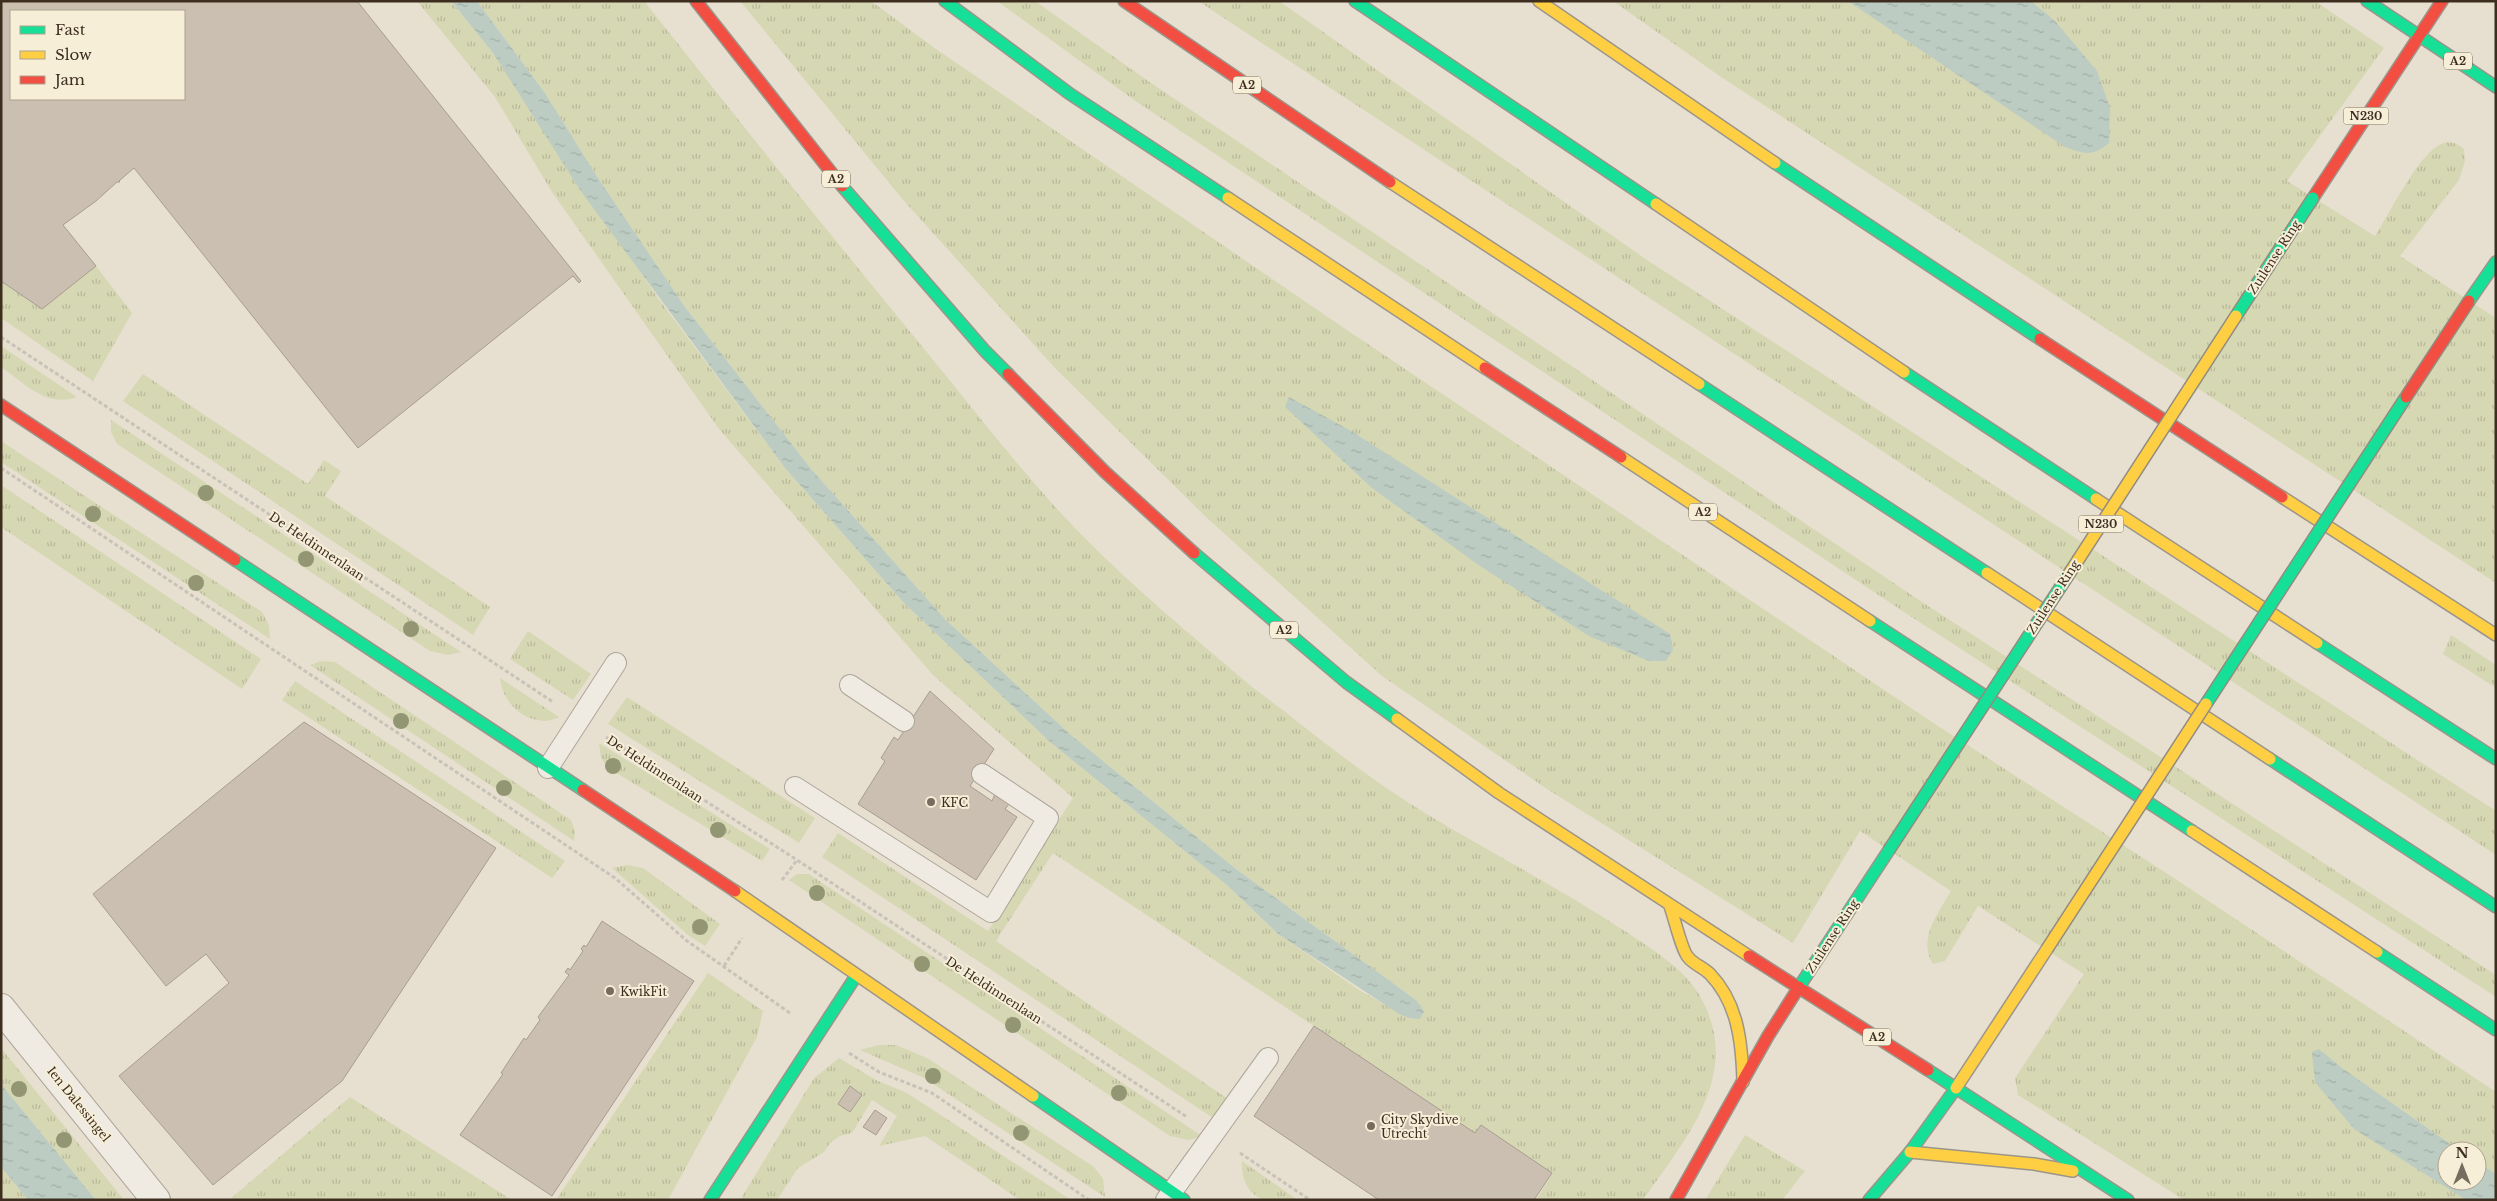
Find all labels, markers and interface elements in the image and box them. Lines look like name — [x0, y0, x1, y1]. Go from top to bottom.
legend — [10, 10, 185, 100]
text: Fast — [55, 20, 86, 39]
text: Slow — [55, 45, 92, 64]
road number: A2 — [2444, 52, 2472, 70]
text: Jam — [53, 70, 85, 89]
road number: A2 — [1233, 76, 1261, 94]
road number: N230 — [2344, 108, 2388, 124]
road number: A2 — [822, 170, 850, 188]
street label: Zuilense Ring — [2245, 217, 2304, 297]
road number: A2 — [1689, 504, 1717, 520]
street label: De Heldinnenlaan — [266, 509, 368, 583]
road number: N230 — [2078, 516, 2124, 532]
street label: Zuilense Ring — [2024, 557, 2083, 637]
road number: A2 — [1270, 622, 1298, 638]
street label: De Heldinnenlaan — [604, 732, 706, 806]
place label: KFC — [941, 795, 968, 810]
marker: KFC — [925, 796, 937, 808]
street label: Zuilense Ring — [1803, 896, 1862, 976]
street label: De Heldinnenlaan — [943, 953, 1045, 1027]
place label: KwikFit — [620, 984, 667, 999]
marker: KwikFit — [604, 985, 616, 997]
road number: A2 — [1863, 1028, 1891, 1046]
street label: Ien Dalessingel — [44, 1063, 114, 1145]
place label: City Skydive Utrecht — [1381, 1112, 1459, 1141]
marker: City Skydive Utrecht — [1365, 1120, 1377, 1132]
north arrow — [2437, 1141, 2487, 1191]
text: N — [2455, 1144, 2469, 1162]

